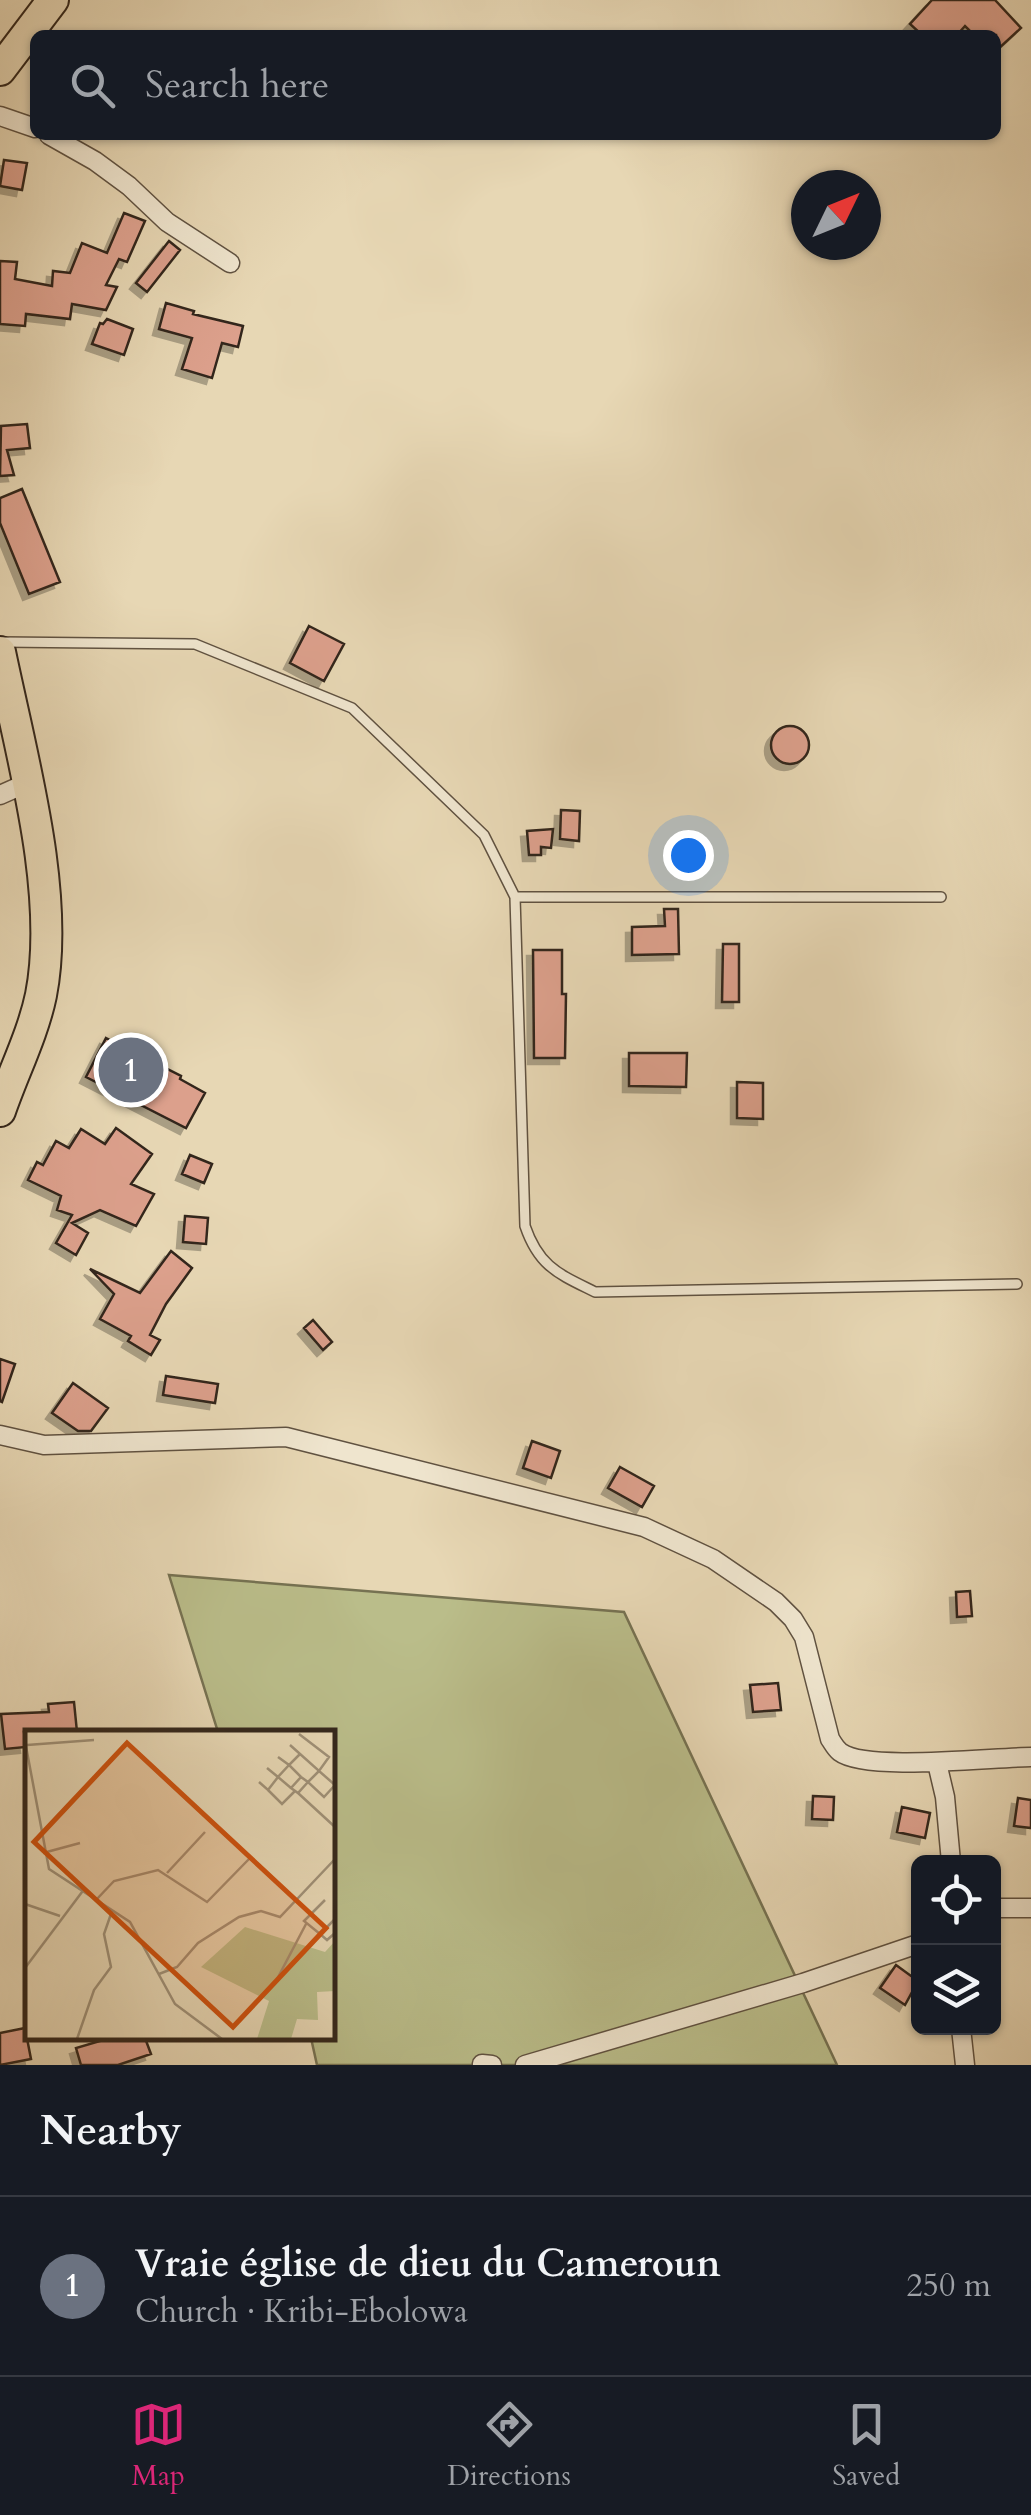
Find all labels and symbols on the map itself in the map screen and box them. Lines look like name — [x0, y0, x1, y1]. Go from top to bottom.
north arrow — [791, 170, 881, 260]
your location — [663, 830, 714, 881]
pin: 1 — [98, 1032, 164, 1108]
inset map — [25, 1730, 335, 2040]

